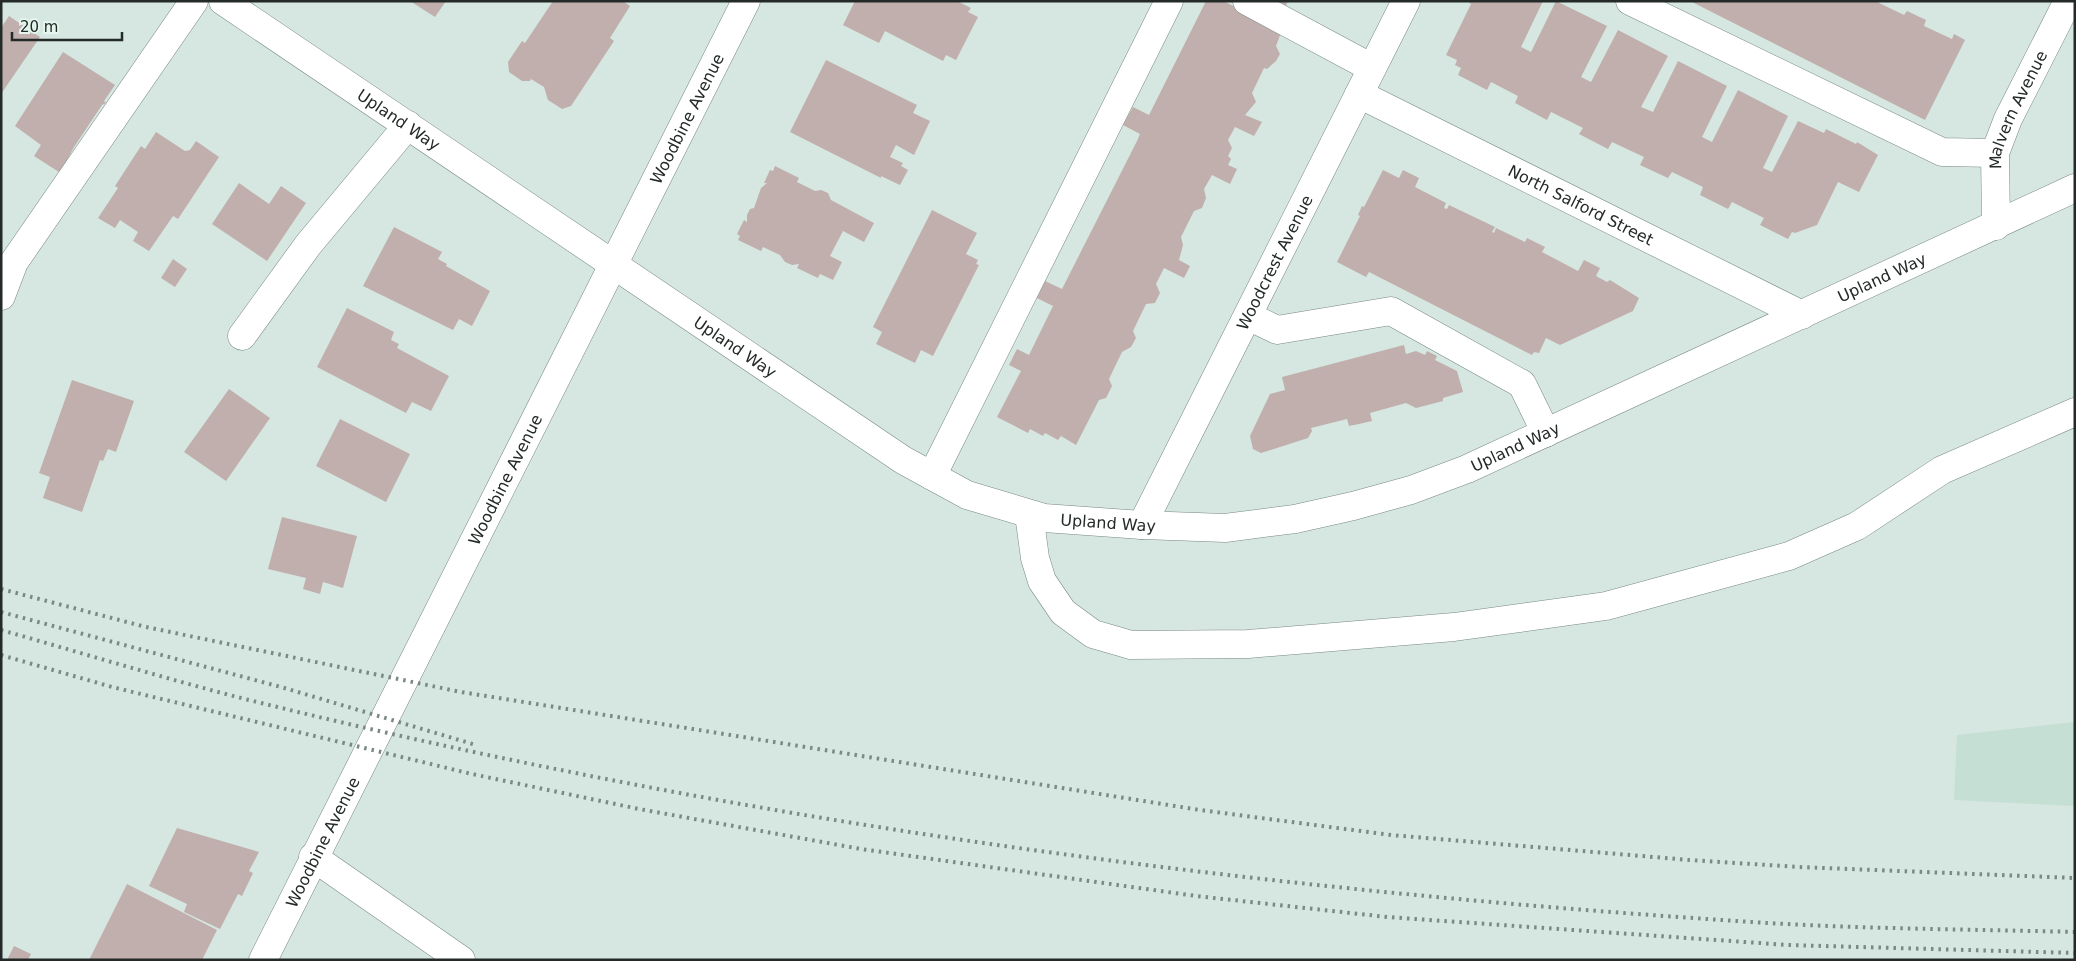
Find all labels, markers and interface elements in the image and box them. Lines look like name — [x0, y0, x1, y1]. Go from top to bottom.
scale bar — [12, 10, 122, 42]
text: 20 m — [20, 18, 58, 36]
street label: Malvern Avenue — [1986, 47, 2051, 169]
street label: Woodbine Avenue — [646, 50, 728, 187]
street label: Upland Way — [353, 85, 443, 155]
street label: North Salford Street — [1505, 161, 1656, 249]
street label: Woodcrest Avenue — [1233, 192, 1317, 333]
street label: Upland Way — [1835, 249, 1929, 306]
street label: Upland Way — [690, 313, 780, 382]
street label: Woodbine Avenue — [465, 411, 546, 548]
street label: Upland Way — [1468, 419, 1563, 476]
street label: Upland Way — [1060, 510, 1156, 535]
street label: Woodbine Avenue — [282, 774, 364, 911]

